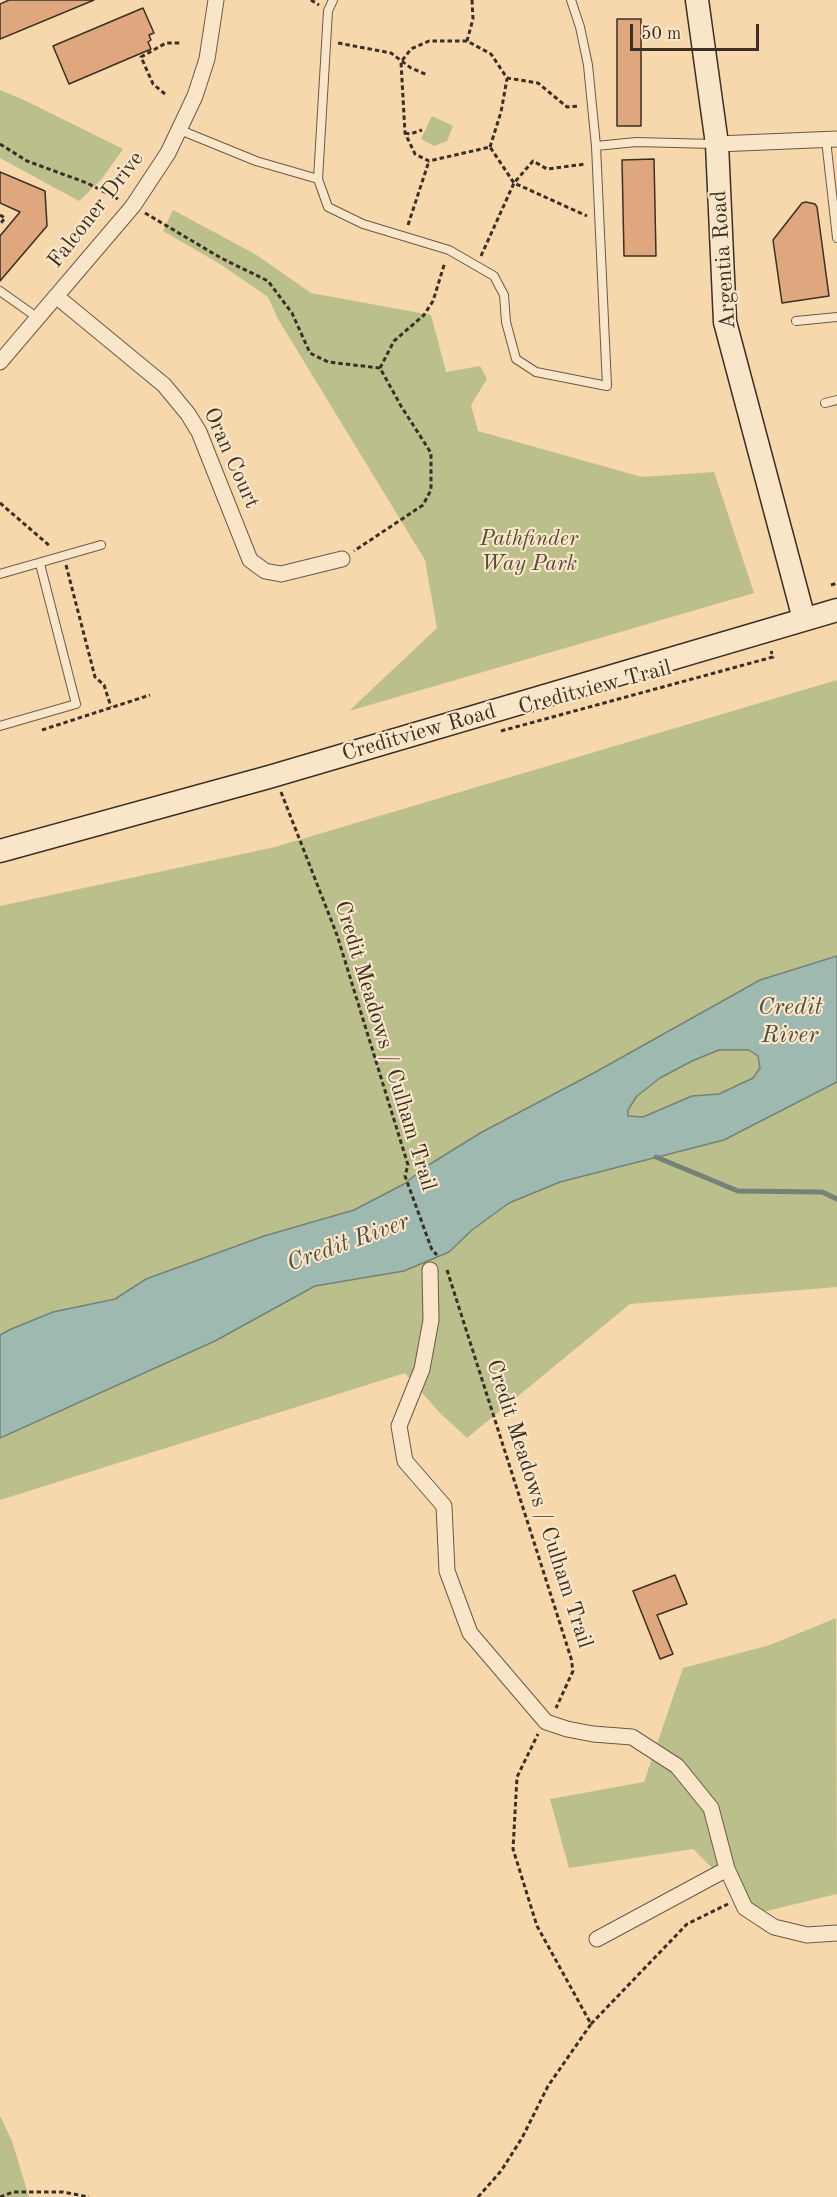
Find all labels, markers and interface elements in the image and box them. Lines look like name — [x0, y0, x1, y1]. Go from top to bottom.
scale bar — [633, 12, 762, 50]
text: 50 m — [641, 25, 681, 43]
street label: Falconer Drive — [42, 146, 150, 274]
street label: Argentia Road — [706, 190, 742, 330]
street label: Oran Court — [197, 404, 265, 512]
park label: Pathfinder Way Park — [480, 526, 578, 578]
street label: Creditview Trail — [516, 655, 674, 721]
street label: Creditview Road — [339, 698, 499, 768]
street label: Credit Meadows / Culham Trail — [328, 898, 442, 1194]
water label: Credit River — [758, 994, 822, 1050]
water label: Credit River — [283, 1208, 413, 1278]
street label: Credit Meadows / Culham Trail — [480, 1356, 598, 1652]

